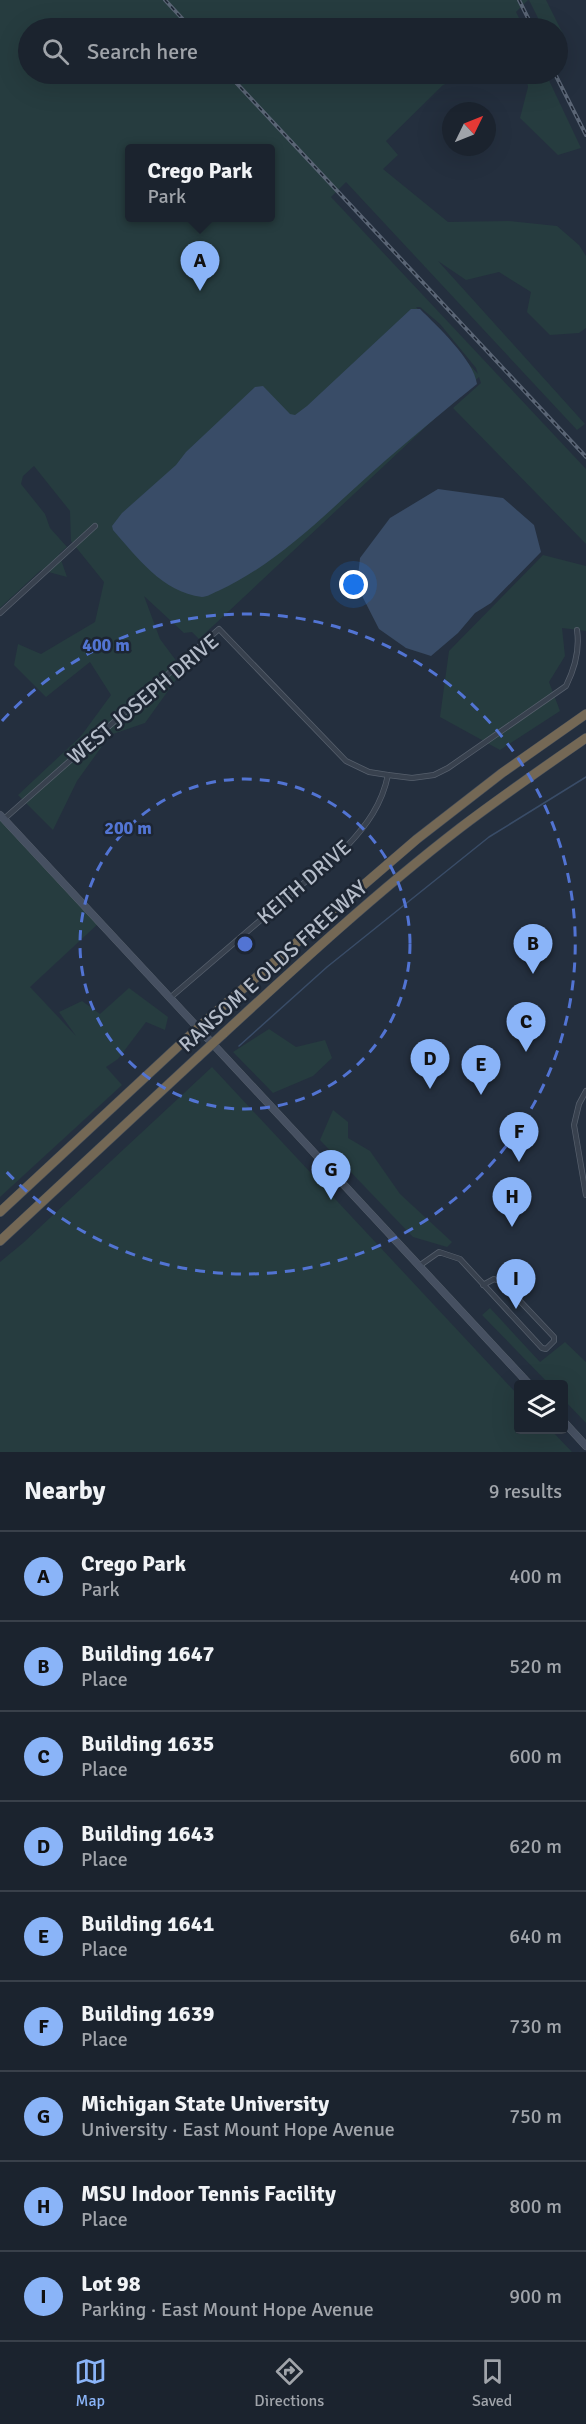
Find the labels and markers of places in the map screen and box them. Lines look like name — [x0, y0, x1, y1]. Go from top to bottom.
pin: A — [180, 242, 220, 291]
pin: B — [514, 924, 552, 974]
centre of rings — [235, 934, 255, 954]
pin: C — [506, 1002, 546, 1052]
pin: D — [410, 1040, 450, 1089]
pin: E — [462, 1046, 500, 1095]
pin: F — [500, 1112, 538, 1162]
pin: G — [312, 1150, 350, 1200]
pin: H — [492, 1178, 532, 1227]
pin: I — [496, 1260, 536, 1309]

